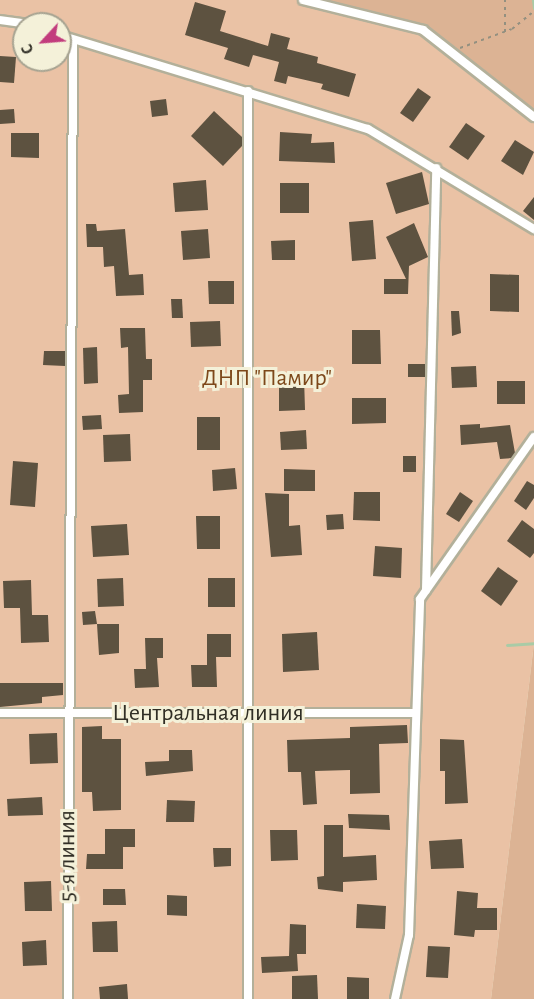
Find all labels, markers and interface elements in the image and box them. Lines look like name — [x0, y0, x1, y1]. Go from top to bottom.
north arrow — [12, 12, 72, 72]
text: С — [18, 42, 37, 57]
park label: ДНП "Памир" — [202, 365, 332, 393]
street label: Центральная линия — [112, 700, 304, 728]
street label: 5-я линия — [54, 810, 82, 902]

